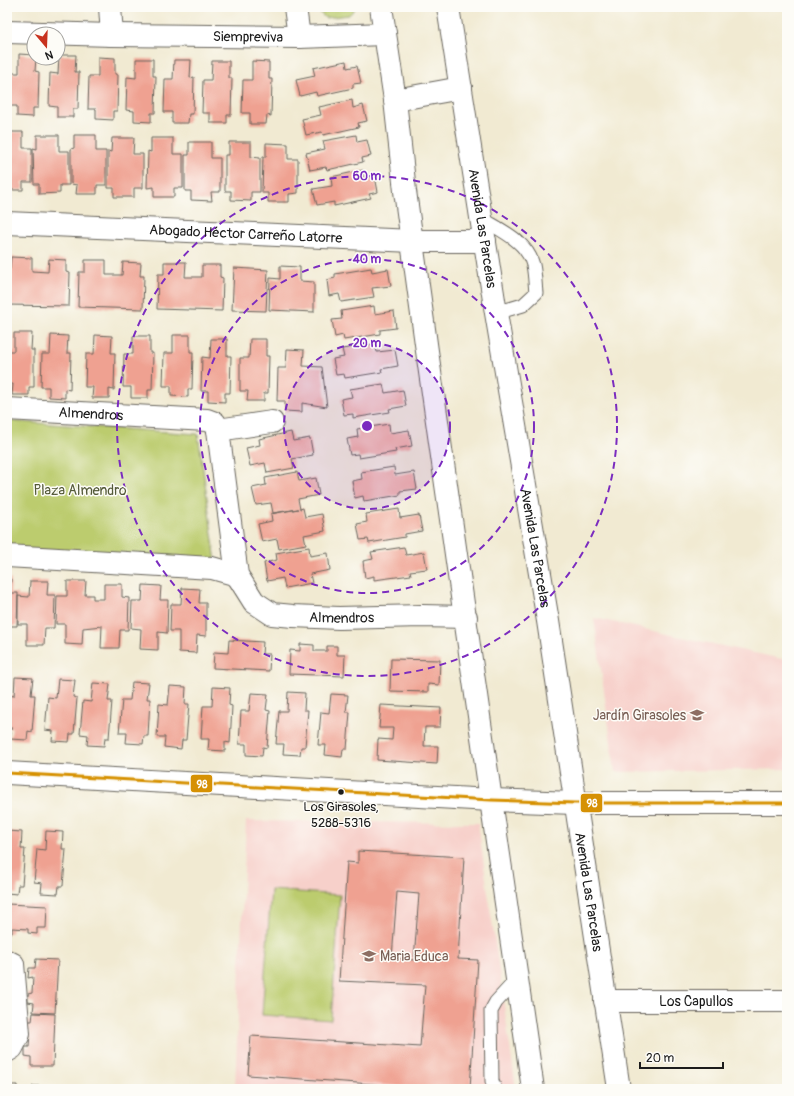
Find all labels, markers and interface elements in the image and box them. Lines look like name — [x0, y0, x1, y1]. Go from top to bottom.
north arrow — [26, 26, 66, 66]
street label: Siempreviva — [213, 28, 283, 46]
text: N — [43, 48, 55, 63]
street label: Avenida Las Parcelas — [464, 167, 500, 290]
text: 60 m — [353, 169, 382, 184]
street label: Abogado Héctor Carreño Latorre — [149, 221, 343, 247]
text: 40 m — [352, 252, 382, 267]
text: 20 m — [353, 336, 381, 351]
street label: Almendros — [58, 404, 124, 424]
centre of rings — [360, 419, 374, 433]
park label: Plaza Almendro — [34, 482, 127, 499]
street label: Avenida Las Parcelas — [517, 487, 554, 610]
street label: Almendros — [309, 609, 375, 627]
place label: Jardín Girasoles — [593, 707, 687, 724]
school or university icon: Jardín Girasoles — [689, 707, 705, 723]
line badge: 98 — [190, 774, 213, 793]
text: 98 — [196, 778, 208, 791]
marker: Los Girasoles, 5288-5316 — [336, 787, 346, 797]
line badge: 98 — [580, 793, 603, 813]
text: 98 — [586, 797, 598, 810]
place label: Los Girasoles, 5288-5316 — [303, 799, 379, 831]
street label: Avenida Las Parcelas — [571, 831, 606, 954]
school or university icon: Maria Educa — [361, 948, 377, 964]
place label: Maria Educa — [380, 948, 448, 965]
street label: Los Capullos — [659, 993, 734, 1010]
scale bar — [640, 1044, 723, 1070]
text: 20 m — [646, 1051, 675, 1066]

